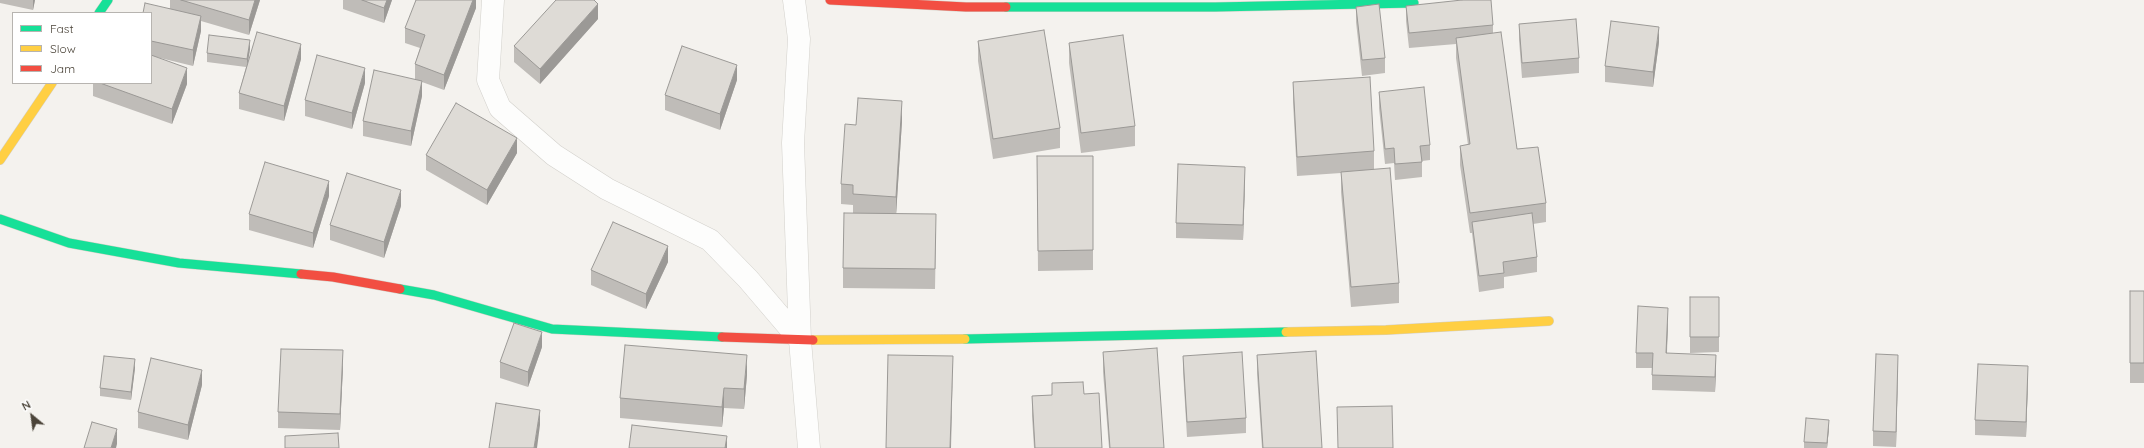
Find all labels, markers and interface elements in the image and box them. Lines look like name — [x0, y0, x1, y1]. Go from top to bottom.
legend — [12, 12, 152, 84]
text: Fast — [50, 21, 74, 36]
text: Slow — [50, 41, 76, 56]
text: Jam — [50, 61, 75, 76]
north arrow — [12, 396, 52, 436]
text: N — [19, 397, 33, 414]

